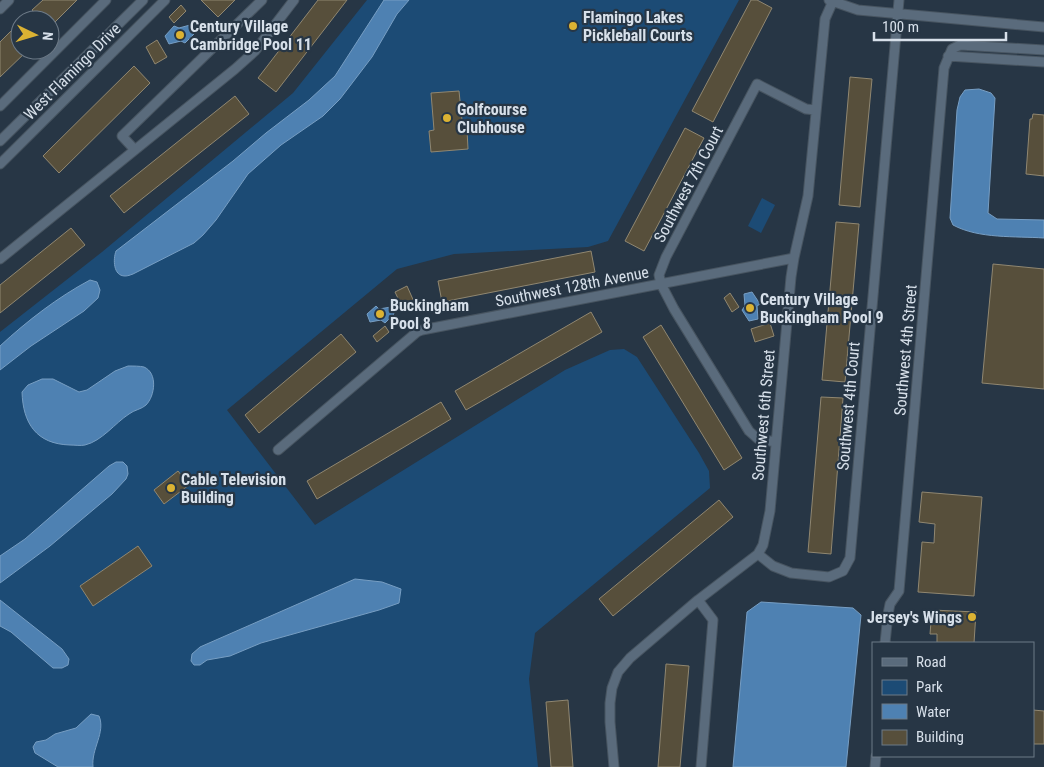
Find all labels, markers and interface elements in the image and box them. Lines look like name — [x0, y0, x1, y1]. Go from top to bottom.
place label: Flamingo Lakes Pickleball Courts — [583, 8, 693, 45]
north arrow — [10, 10, 60, 60]
scale bar — [874, 10, 1006, 42]
place label: Century Village Cambridge Pool 11 — [190, 17, 312, 54]
text: 100 m — [882, 18, 919, 36]
street label: West Flamingo Drive — [20, 19, 125, 124]
marker: Flamingo Lakes Pickleball Courts — [567, 20, 579, 32]
marker: Century Village Cambridge Pool 11 — [174, 29, 186, 41]
text: N — [40, 31, 56, 41]
place label: Golfcourse Clubhouse — [457, 100, 527, 137]
marker: Golfcourse Clubhouse — [441, 112, 453, 124]
street label: Southwest 7th Court — [650, 123, 727, 246]
street label: Southwest 128th Avenue — [494, 262, 650, 311]
street label: Southwest 4th Street — [890, 283, 921, 416]
place label: Century Village Buckingham Pool 9 — [760, 290, 884, 327]
place label: Buckingham Pool 8 — [390, 296, 469, 333]
marker: Century Village Buckingham Pool 9 — [744, 302, 756, 314]
marker: Buckingham Pool 8 — [374, 308, 386, 320]
street label: Southwest 4th Court — [833, 341, 864, 471]
street label: Southwest 6th Street — [748, 348, 779, 481]
place label: Cable Television Building — [181, 470, 286, 507]
marker: Cable Television Building — [165, 482, 177, 494]
place label: Jersey's Wings — [867, 608, 962, 627]
marker: Jersey's Wings — [966, 611, 978, 623]
legend — [872, 642, 1034, 757]
text: Road — [916, 653, 946, 671]
text: Park — [916, 678, 943, 696]
text: Water — [916, 703, 951, 721]
text: Building — [916, 728, 964, 746]

